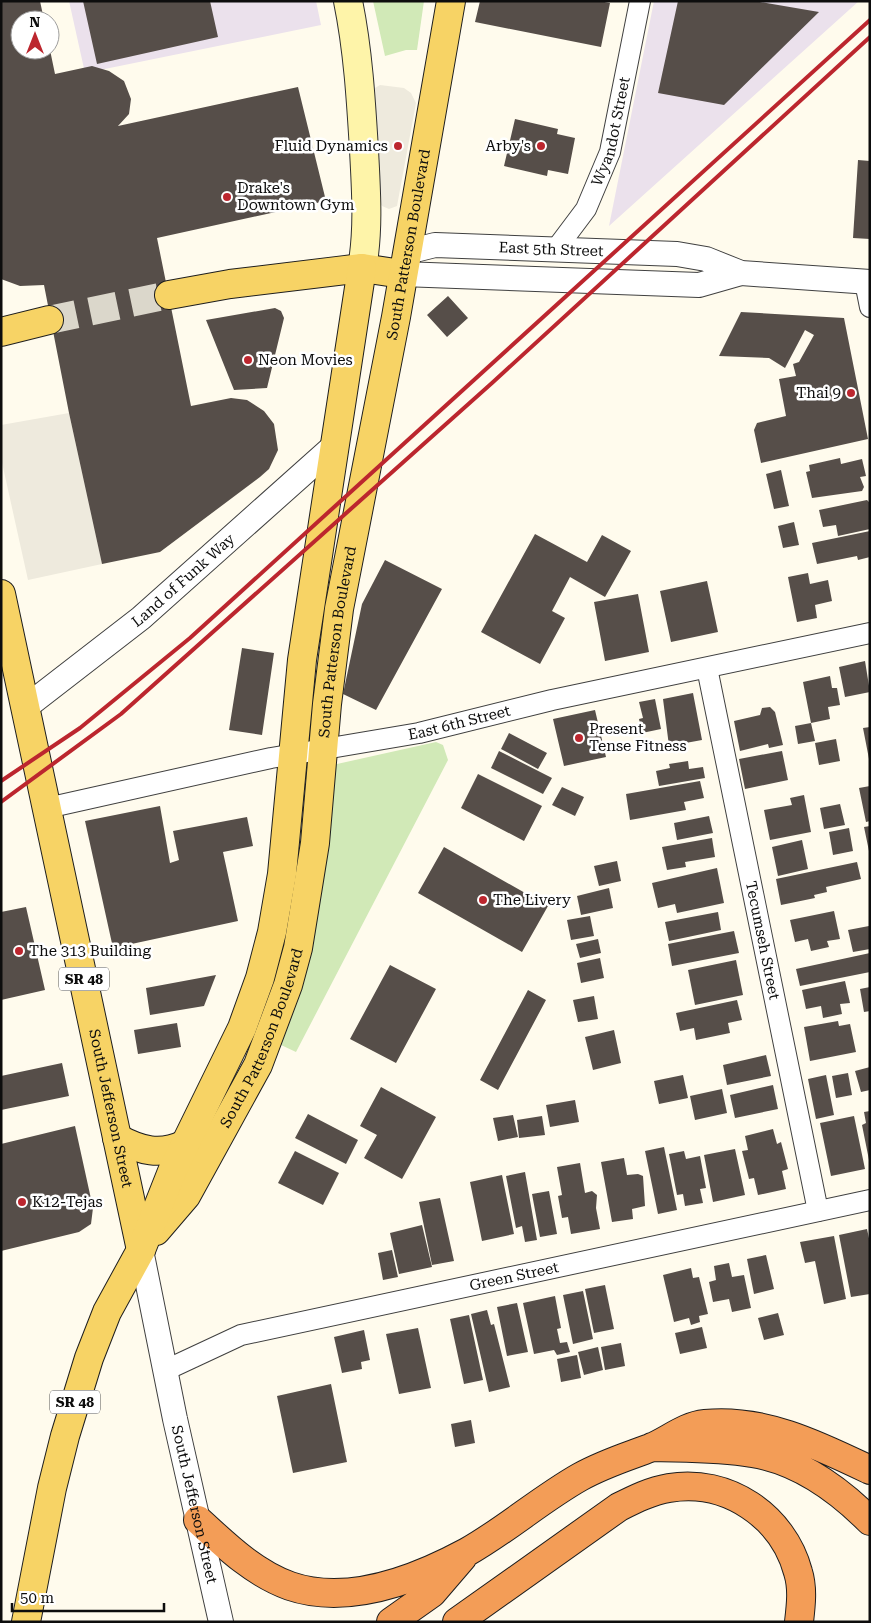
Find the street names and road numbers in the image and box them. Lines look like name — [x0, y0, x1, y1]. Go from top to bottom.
street label: Wyandot Street — [588, 75, 634, 189]
street label: South Patterson Boulevard — [383, 147, 434, 342]
street label: East 5th Street — [498, 238, 604, 260]
street label: Land of Funk Way — [128, 530, 238, 631]
street label: South Patterson Boulevard — [315, 544, 360, 739]
street label: East 6th Street — [407, 702, 513, 744]
street label: Tecumseh Street — [742, 880, 784, 1002]
street label: South Patterson Boulevard — [216, 946, 307, 1131]
road number: SR 48 — [59, 968, 109, 991]
street label: South Jefferson Street — [85, 1027, 137, 1190]
street label: Green Street — [468, 1258, 561, 1295]
road number: SR 48 — [50, 1390, 100, 1414]
street label: South Jefferson Street — [168, 1424, 221, 1586]

